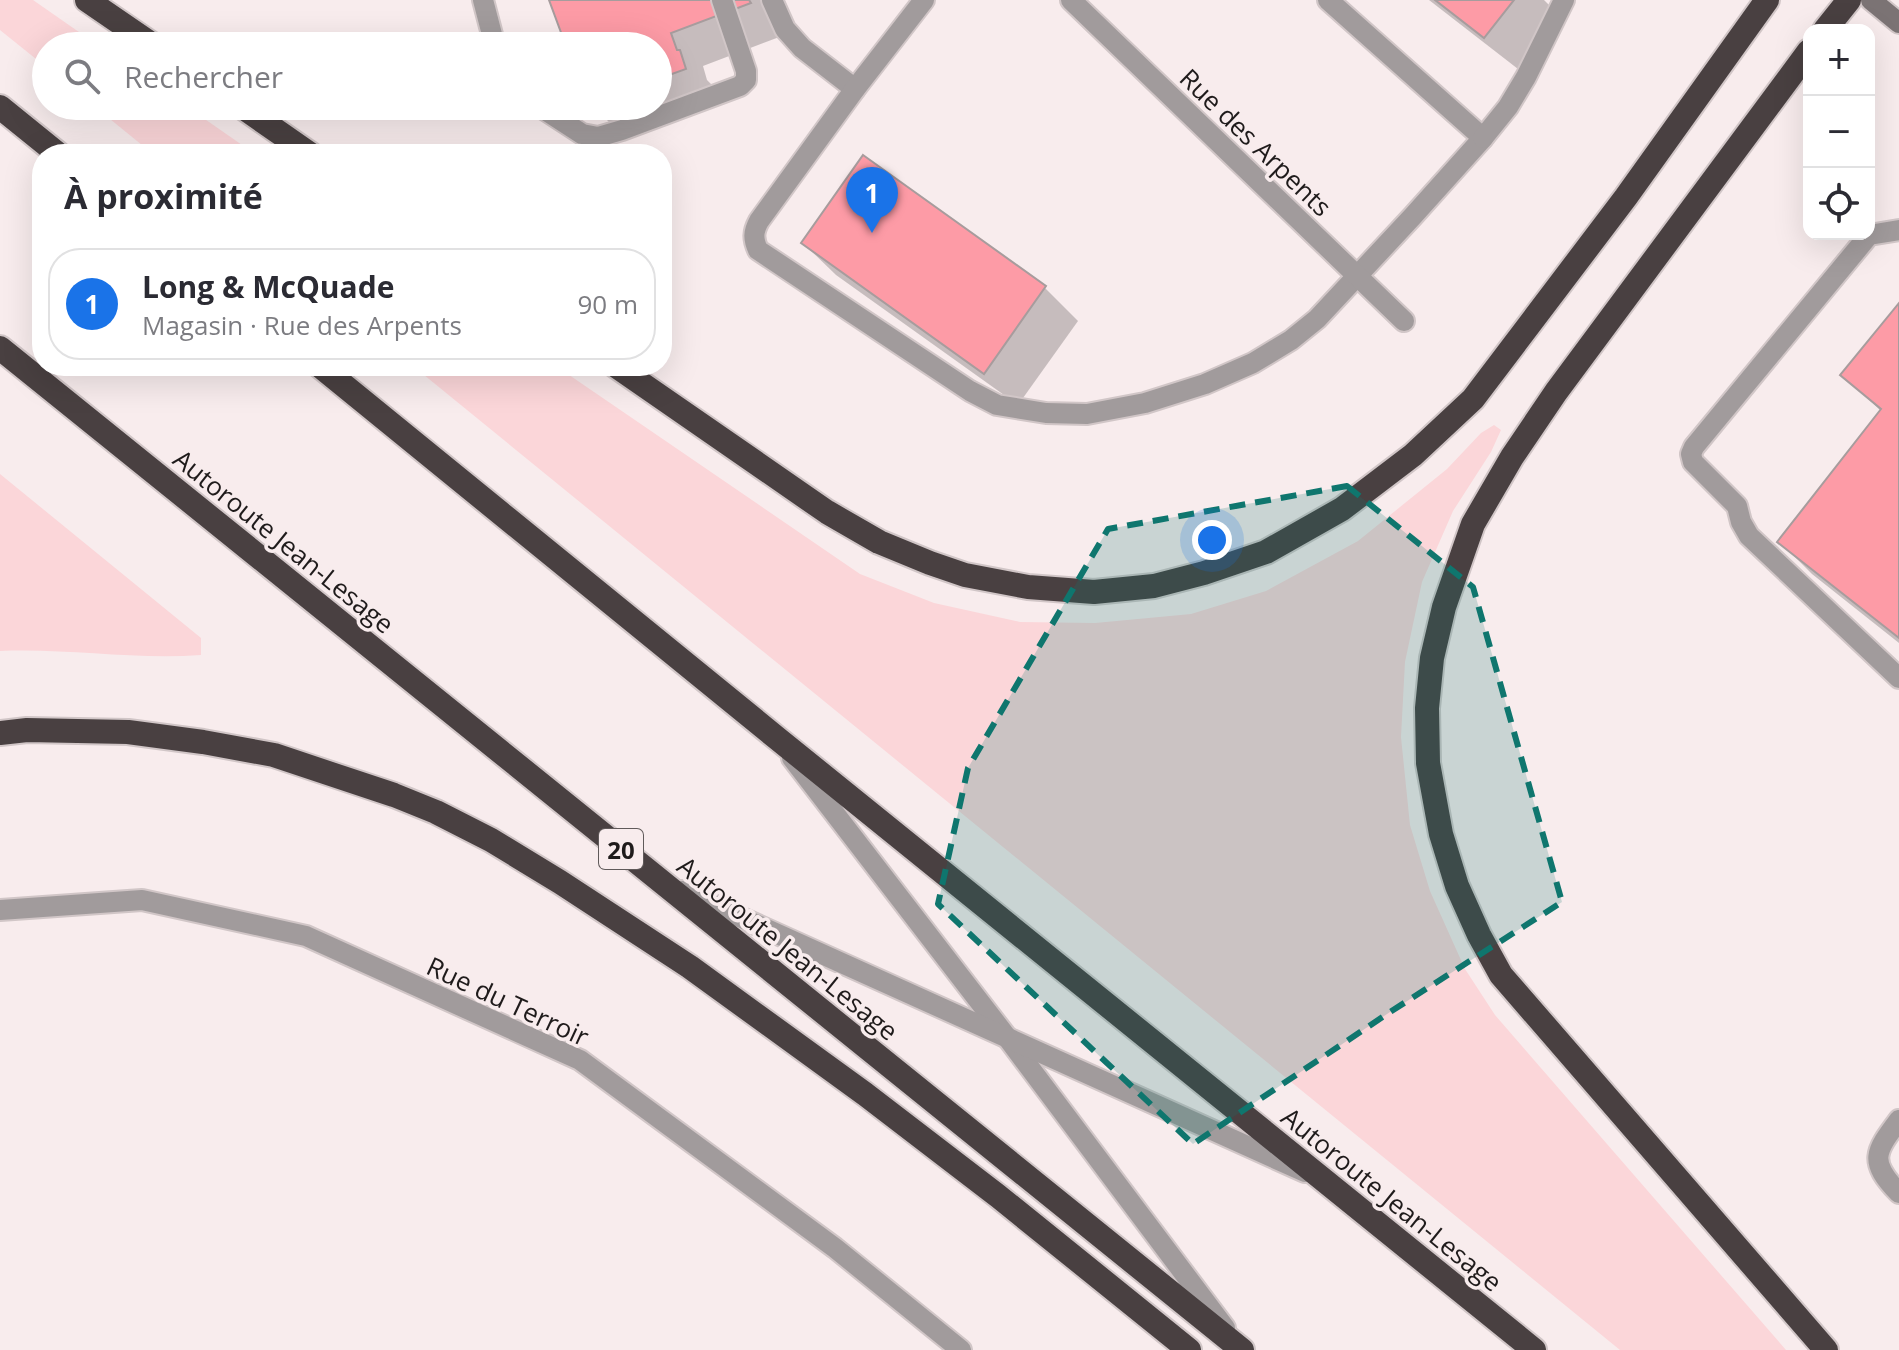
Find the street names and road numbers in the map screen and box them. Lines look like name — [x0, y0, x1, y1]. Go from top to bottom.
street label: Rue des Arpents — [1172, 60, 1340, 224]
street label: Autoroute Jean-Lesage — [166, 441, 402, 641]
road number: 20 — [599, 829, 643, 869]
street label: Autoroute Jean-Lesage — [670, 848, 906, 1048]
street label: Rue du Terroir — [421, 948, 595, 1054]
street label: Autoroute Jean-Lesage — [1274, 1099, 1510, 1299]

